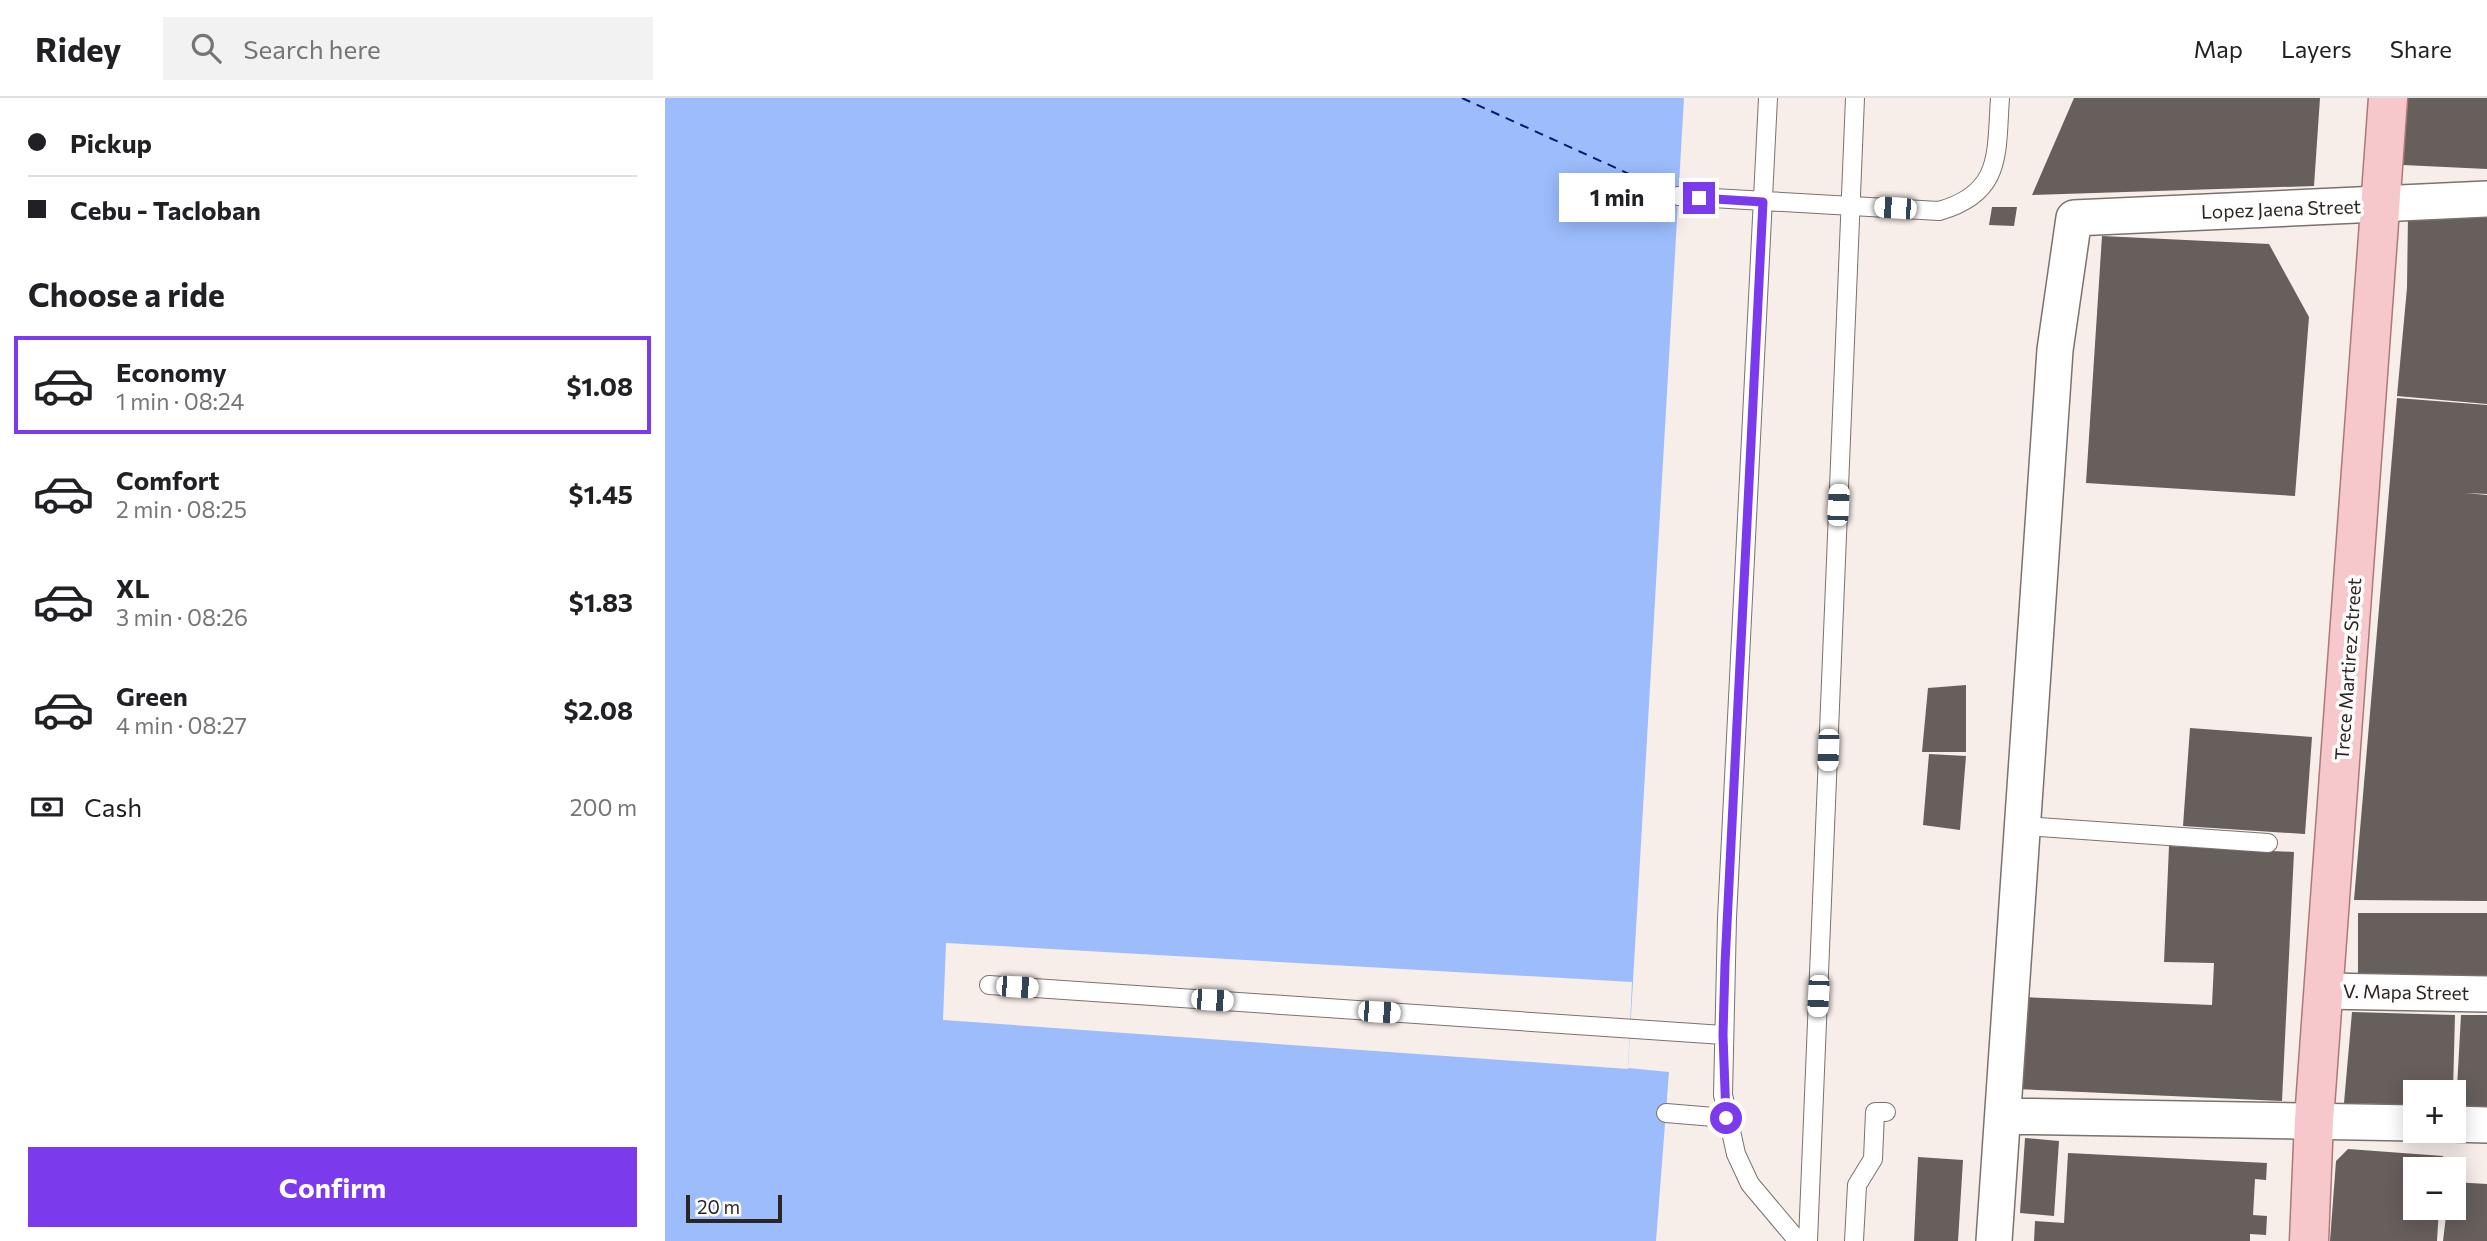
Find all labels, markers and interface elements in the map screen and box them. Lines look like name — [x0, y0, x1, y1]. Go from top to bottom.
search box — [163, 17, 653, 80]
text: Ridey — [35, 28, 121, 69]
icon: search — [187, 29, 225, 67]
text: Search here — [243, 33, 381, 64]
text: Map — [2194, 34, 2243, 63]
text: Layers — [2281, 34, 2352, 63]
text: Share — [2390, 34, 2452, 63]
text: Pickup — [70, 127, 152, 158]
callout: 1 min — [1559, 174, 1675, 222]
route end — [1683, 182, 1715, 214]
text: 1 min — [1590, 183, 1644, 211]
text: Cebu - Tacloban — [70, 194, 261, 225]
street label: Lopez Jaena Street — [2201, 194, 2362, 223]
car — [1874, 196, 1917, 220]
text: Choose a ride — [28, 274, 225, 314]
icon: car — [32, 354, 95, 417]
text: Economy — [116, 356, 227, 387]
text: $1.08 — [566, 370, 633, 401]
text: 1 min · 08:24 — [116, 387, 244, 415]
icon: car — [32, 462, 95, 525]
text: Comfort — [116, 464, 219, 495]
text: $1.45 — [569, 478, 633, 509]
car — [1827, 483, 1850, 527]
text: 2 min · 08:25 — [116, 495, 247, 523]
icon: car — [32, 570, 95, 633]
text: XL — [116, 572, 150, 603]
street label: Trece Martirez Street — [2330, 577, 2365, 761]
text: $1.83 — [569, 586, 633, 617]
text: 3 min · 08:26 — [116, 603, 248, 631]
icon: car — [32, 678, 95, 741]
text: Green — [116, 680, 188, 711]
text: $2.08 — [563, 694, 633, 725]
text: 4 min · 08:27 — [116, 711, 247, 739]
car — [1817, 729, 1840, 771]
icon: cash — [28, 788, 66, 826]
text: Cash — [84, 791, 142, 822]
text: 200 m — [570, 793, 637, 821]
car — [1807, 974, 1830, 1018]
car — [996, 975, 1039, 999]
street label: V. Mapa Street — [2343, 979, 2470, 1004]
car — [1191, 988, 1234, 1012]
car — [1358, 1000, 1401, 1024]
map controls — [2403, 1080, 2466, 1220]
button: + — [2403, 1080, 2466, 1143]
route start — [1710, 1102, 1742, 1134]
button: Confirm — [28, 1147, 637, 1227]
button: − — [2403, 1157, 2466, 1220]
scale bar — [686, 1192, 782, 1224]
text: 20 m — [697, 1195, 740, 1218]

